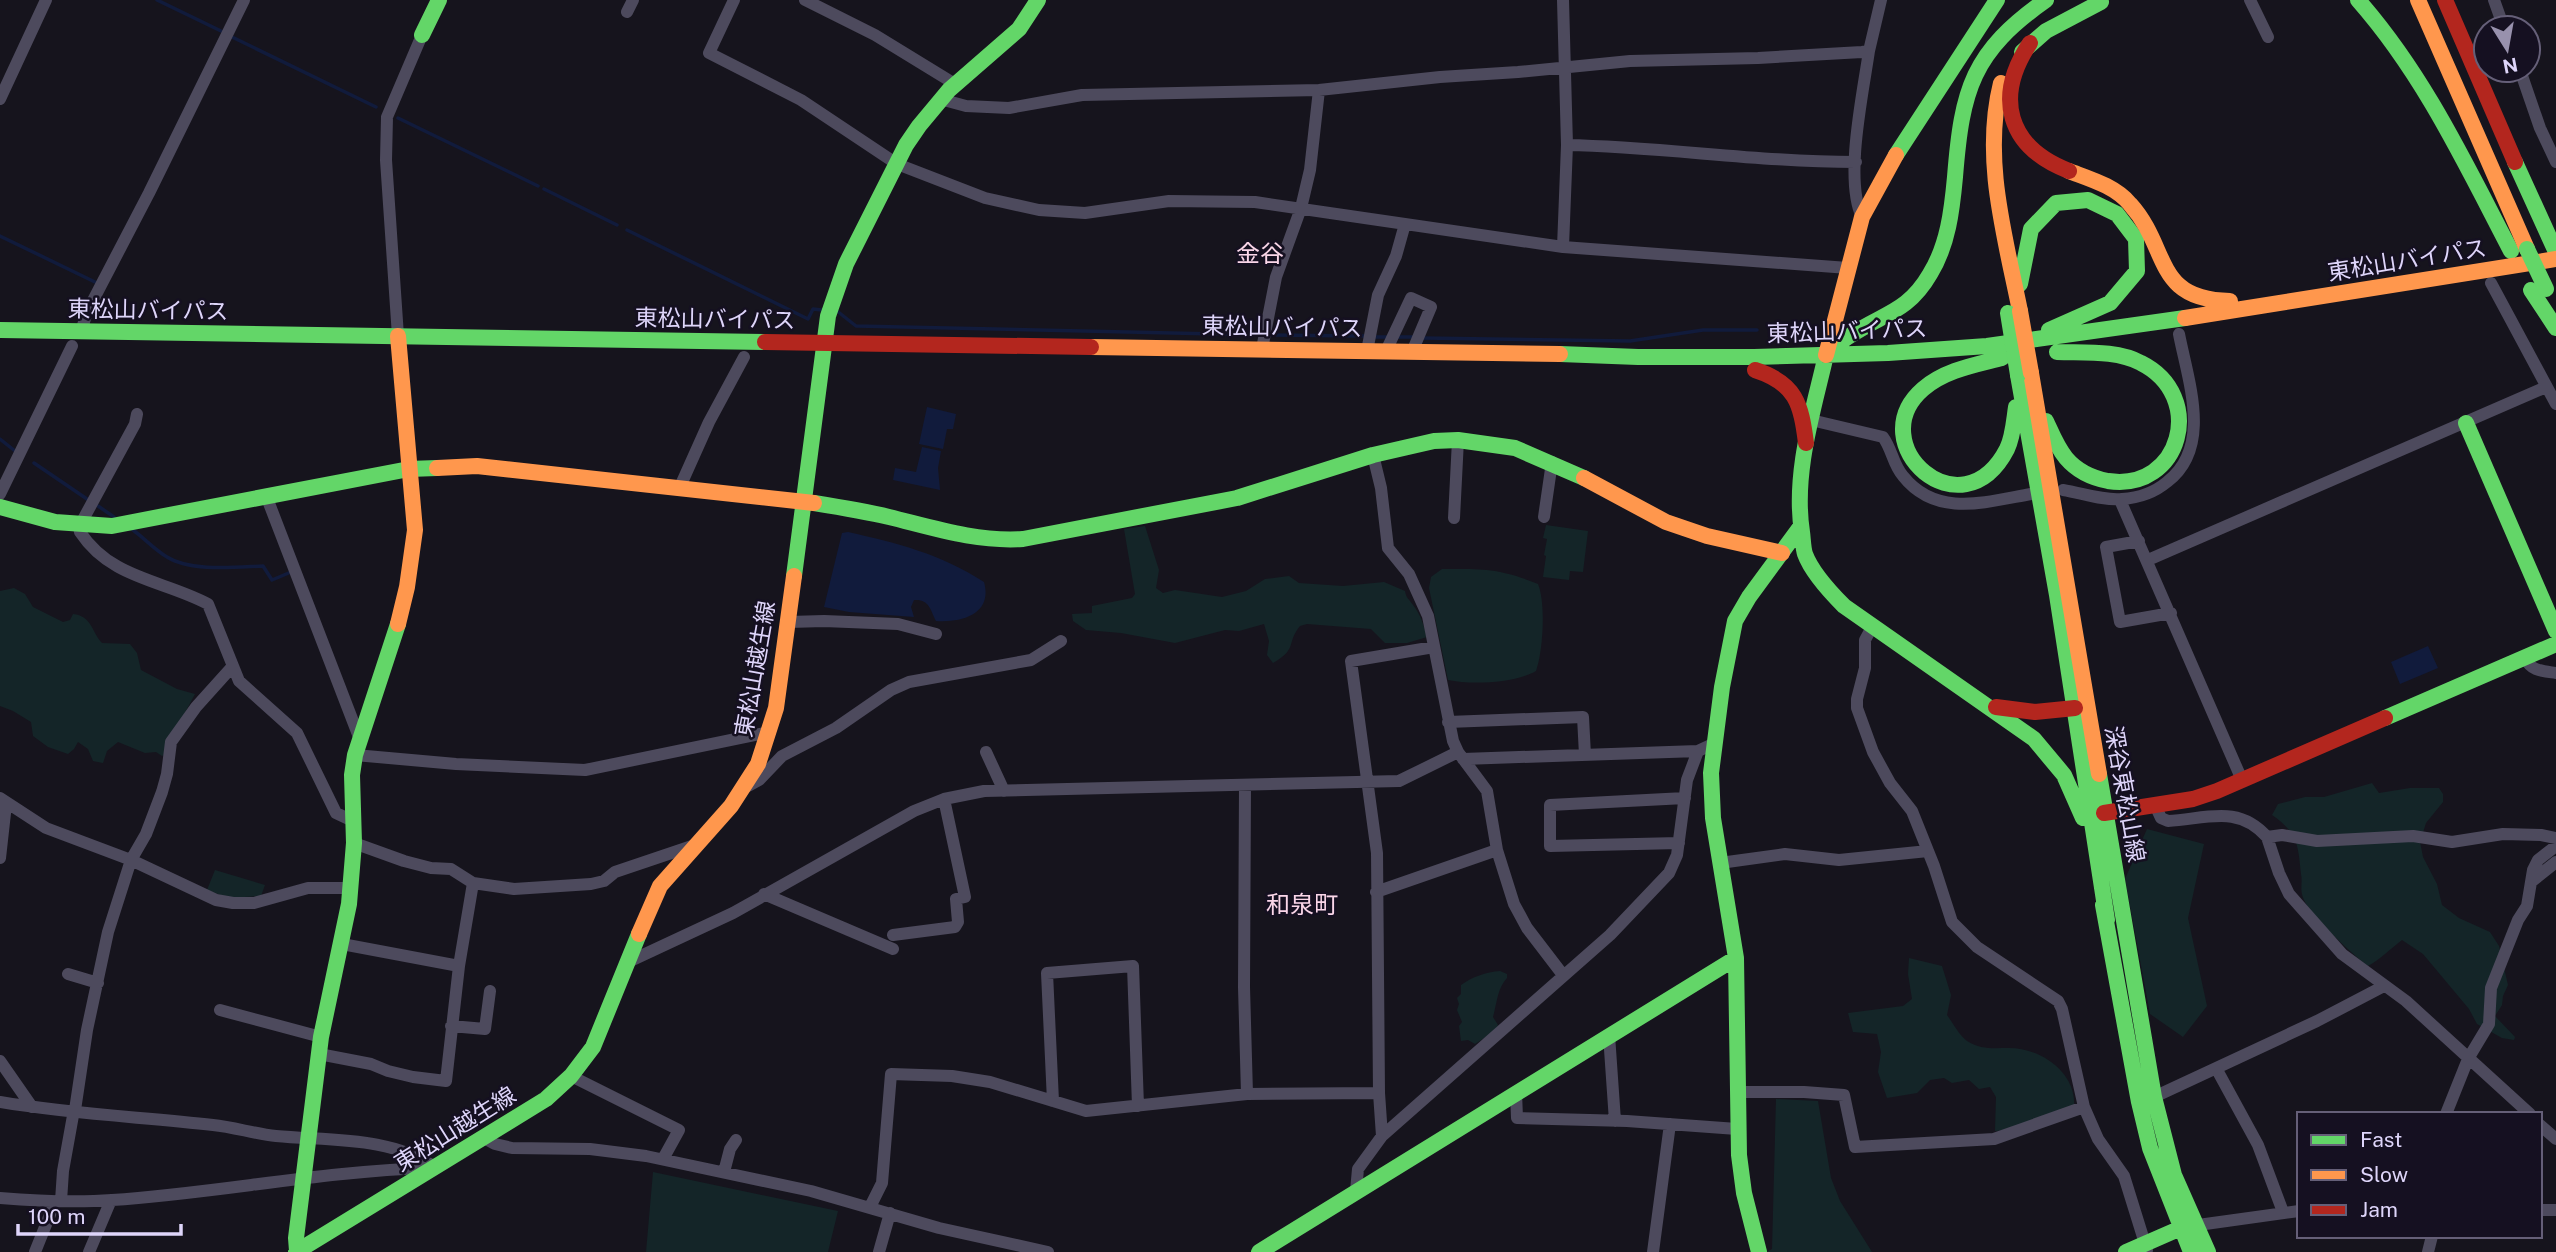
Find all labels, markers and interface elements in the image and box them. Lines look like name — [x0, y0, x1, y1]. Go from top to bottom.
north arrow — [2472, 14, 2542, 84]
text: N — [2501, 53, 2520, 78]
street label: 東松山バイパス — [2326, 234, 2488, 285]
district label: 金谷 — [1236, 239, 1284, 267]
street label: 東松山バイパス — [68, 295, 229, 324]
street label: 東松山バイパス — [635, 304, 796, 333]
street label: 東松山バイパス — [1202, 312, 1363, 341]
street label: 東松山バイパス — [1766, 314, 1928, 347]
street label: 東松山越生線 — [729, 599, 780, 739]
street label: 深谷東松山線 — [2100, 724, 2151, 864]
district label: 和泉町 — [1266, 890, 1338, 918]
street label: 東松山越生線 — [389, 1081, 520, 1177]
legend — [2297, 1112, 2542, 1238]
text: Fast — [2360, 1127, 2402, 1152]
text: Slow — [2360, 1162, 2408, 1187]
scale bar — [18, 1192, 180, 1236]
text: Jam — [2360, 1197, 2398, 1222]
text: 100 m — [28, 1204, 85, 1229]

